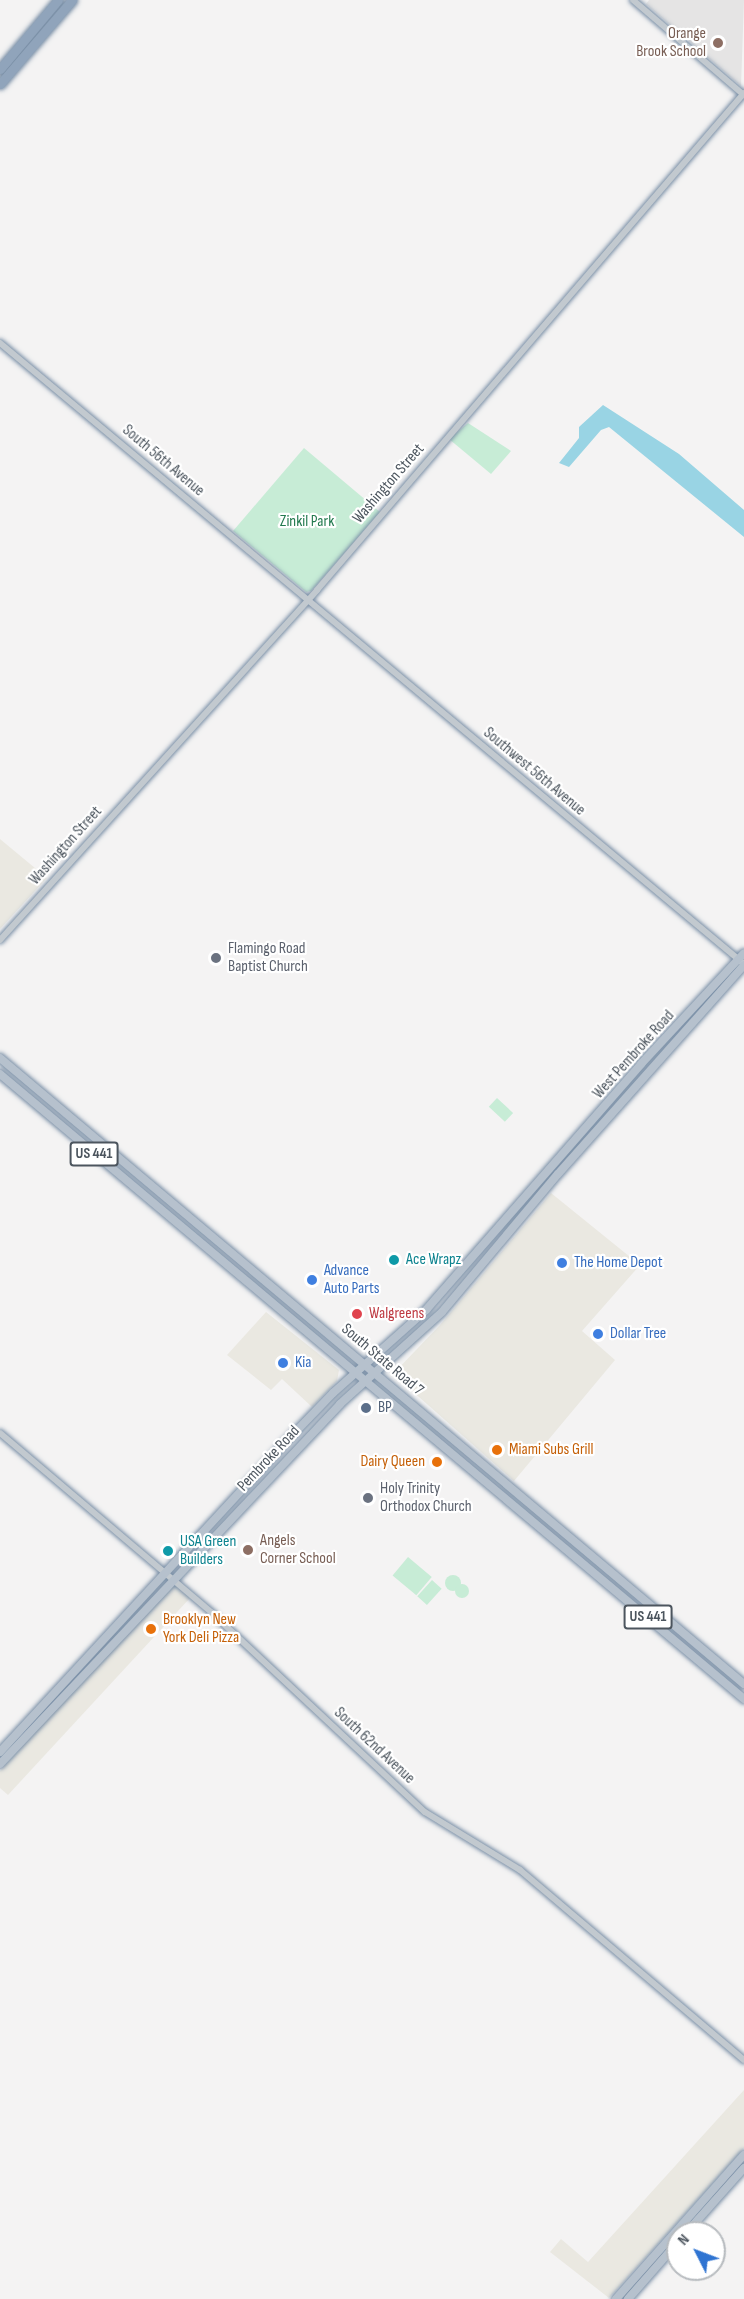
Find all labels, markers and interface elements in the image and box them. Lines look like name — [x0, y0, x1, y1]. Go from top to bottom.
place label: Orange Brook School — [636, 24, 706, 62]
marker: Orange Brook School — [711, 36, 725, 50]
street label: South 56th Avenue — [118, 421, 208, 501]
street label: Washington Street — [349, 440, 429, 528]
park label: Zinkil Park — [280, 512, 334, 532]
street label: Southwest 56th Avenue — [479, 724, 589, 820]
street label: Washington Street — [26, 803, 106, 889]
place label: Flamingo Road Baptist Church — [228, 939, 308, 977]
marker: Flamingo Road Baptist Church — [209, 951, 223, 965]
street label: West Pembroke Road — [589, 1007, 679, 1103]
road number: US 441 — [68, 1142, 119, 1166]
place label: Ace Wrapz — [406, 1250, 461, 1270]
marker: Ace Wrapz — [387, 1253, 401, 1267]
place label: The Home Depot — [574, 1253, 663, 1273]
marker: The Home Depot — [555, 1256, 569, 1270]
place label: Advance Auto Parts — [324, 1261, 379, 1299]
marker: Advance Auto Parts — [305, 1273, 319, 1287]
place label: Walgreens — [369, 1304, 424, 1324]
marker: Walgreens — [350, 1307, 364, 1321]
street label: South State Road 7 — [337, 1320, 427, 1400]
place label: Dollar Tree — [610, 1324, 666, 1344]
marker: Dollar Tree — [591, 1327, 605, 1341]
place label: Kia — [295, 1353, 311, 1373]
marker: Kia — [276, 1356, 290, 1370]
place label: BP — [378, 1398, 392, 1418]
marker: BP — [359, 1401, 373, 1415]
street label: Pembroke Road — [234, 1422, 304, 1496]
place label: Miami Subs Grill — [509, 1440, 593, 1460]
marker: Miami Subs Grill — [490, 1443, 504, 1457]
place label: Dairy Queen — [360, 1452, 425, 1472]
marker: Dairy Queen — [430, 1455, 444, 1469]
place label: Holy Trinity Orthodox Church — [380, 1479, 472, 1517]
marker: Holy Trinity Orthodox Church — [361, 1491, 375, 1505]
place label: Angels Corner School — [260, 1531, 336, 1569]
place label: USA Green Builders — [180, 1532, 236, 1570]
marker: Angels Corner School — [241, 1543, 255, 1557]
marker: USA Green Builders — [161, 1544, 175, 1558]
road number: US 441 — [622, 1605, 674, 1629]
place label: Brooklyn New York Deli Pizza — [163, 1610, 239, 1648]
marker: Brooklyn New York Deli Pizza — [144, 1622, 158, 1636]
street label: South 62nd Avenue — [330, 1704, 418, 1788]
north arrow — [666, 2221, 726, 2281]
text: N — [674, 2230, 694, 2249]

